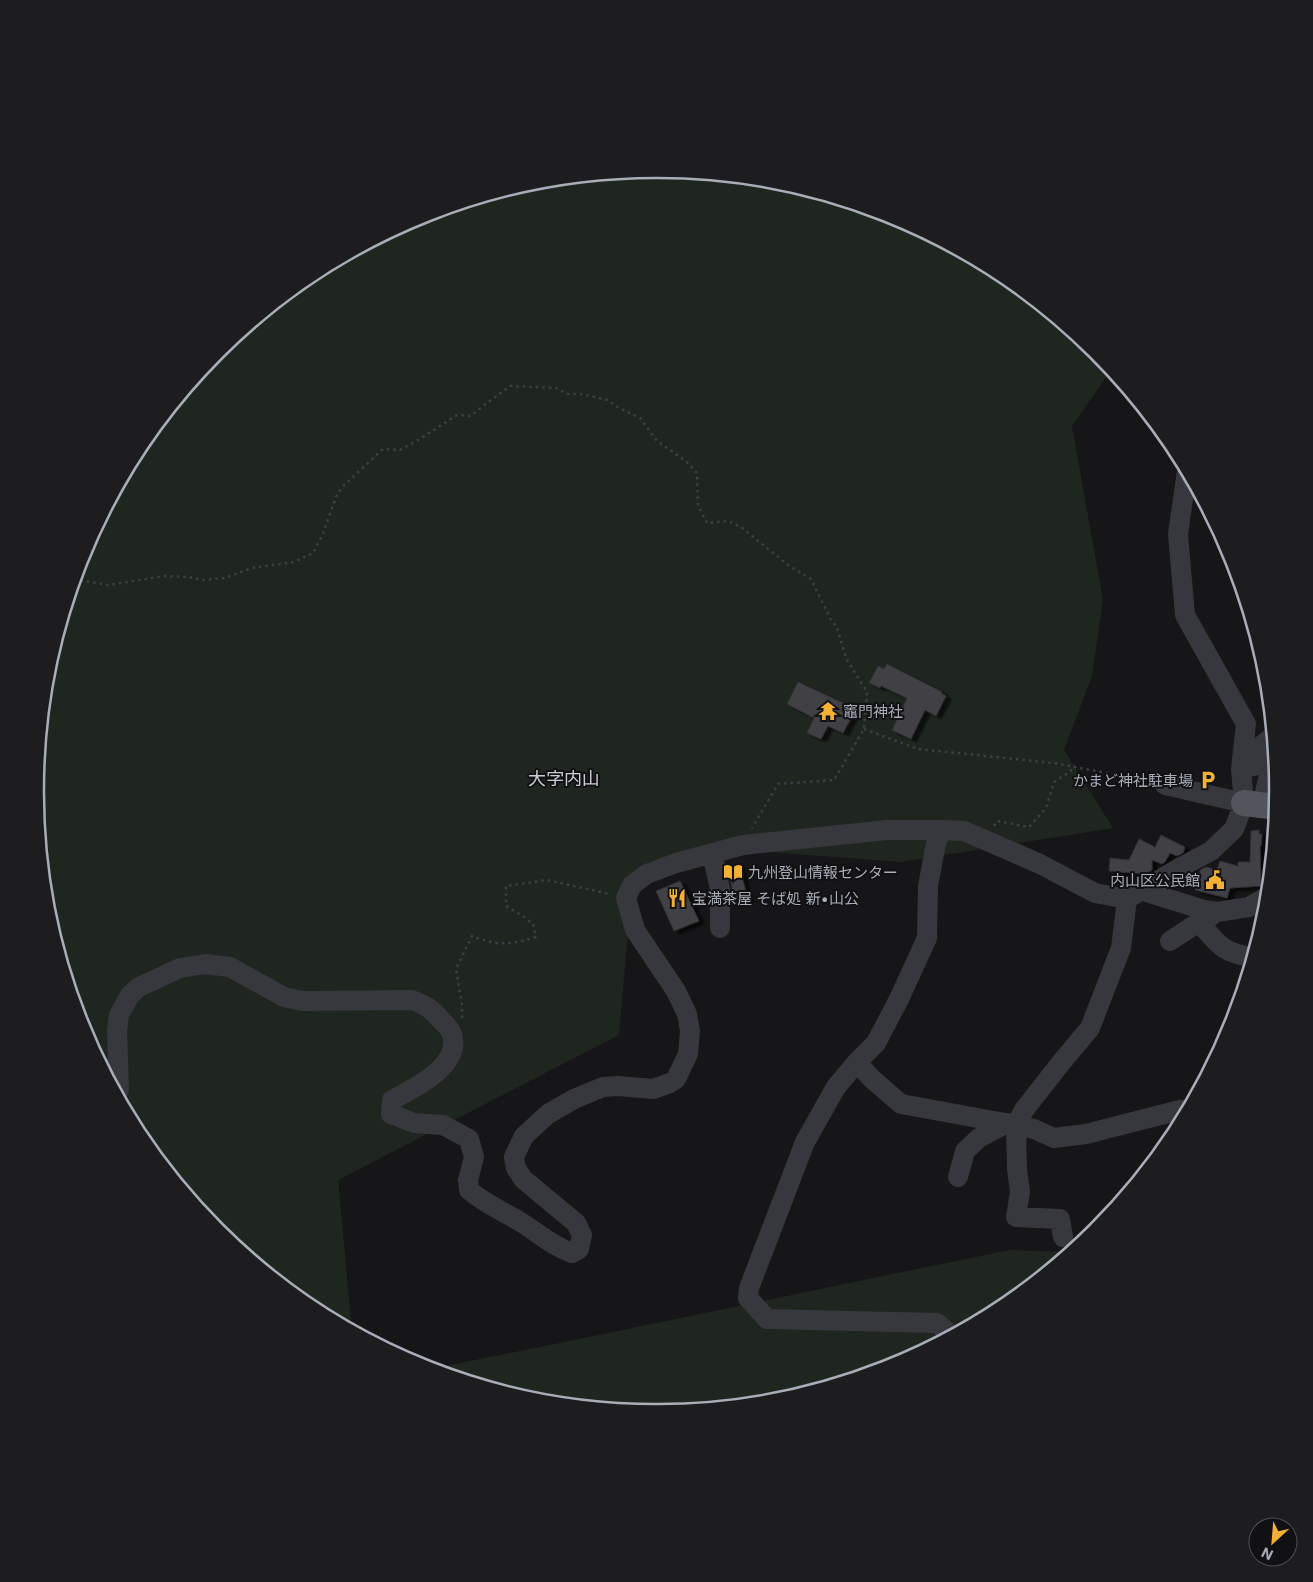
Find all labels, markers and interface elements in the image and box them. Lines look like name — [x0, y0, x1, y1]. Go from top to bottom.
temple icon: 竈門神社 — [817, 700, 839, 722]
place label: 竈門神社 — [843, 702, 903, 721]
district label: 大字内山 — [528, 768, 600, 789]
parking icon: かまど神社駐車場 — [1197, 769, 1219, 791]
place label: かまど神社駐車場 — [1073, 771, 1193, 790]
library icon: 九州登山情報センター — [722, 861, 744, 883]
place label: 九州登山情報センター — [748, 863, 898, 882]
public building icon: 内山区公民館 — [1204, 869, 1226, 891]
place label: 内山区公民館 — [1110, 871, 1200, 890]
restaurant icon: 宝満茶屋 そば処 新•山公 — [666, 887, 688, 909]
place label: 宝満茶屋 そば処 新•山公 — [692, 889, 859, 908]
north arrow — [1248, 1517, 1298, 1567]
text: N — [1259, 1544, 1276, 1564]

